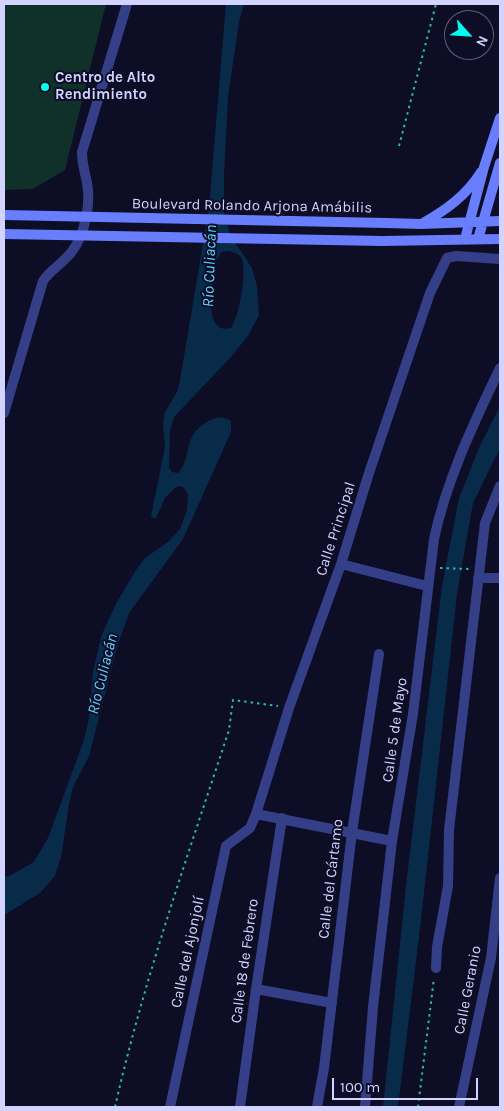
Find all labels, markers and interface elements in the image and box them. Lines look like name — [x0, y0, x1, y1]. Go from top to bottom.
north arrow — [444, 10, 494, 60]
text: N — [472, 33, 492, 50]
place label: Centro de Alto Rendimiento — [55, 69, 155, 104]
marker: Centro de Alto Rendimiento — [39, 81, 51, 93]
street label: Boulevard Rolando Arjona Amábilis — [132, 195, 372, 217]
water label: Río Culiacán — [199, 224, 221, 308]
street label: Calle Principal — [312, 480, 360, 578]
water label: Río Culiacán — [84, 632, 122, 716]
street label: Calle 5 de Mayo — [379, 677, 411, 783]
street label: Calle del Cártamo — [315, 818, 347, 940]
street label: Calle del Ajonjolí — [167, 895, 209, 1009]
street label: Calle 18 de Febrero — [227, 897, 263, 1025]
street label: Calle Geranio — [451, 944, 485, 1036]
scale bar — [334, 1068, 480, 1100]
text: 100 m — [340, 1078, 380, 1096]

